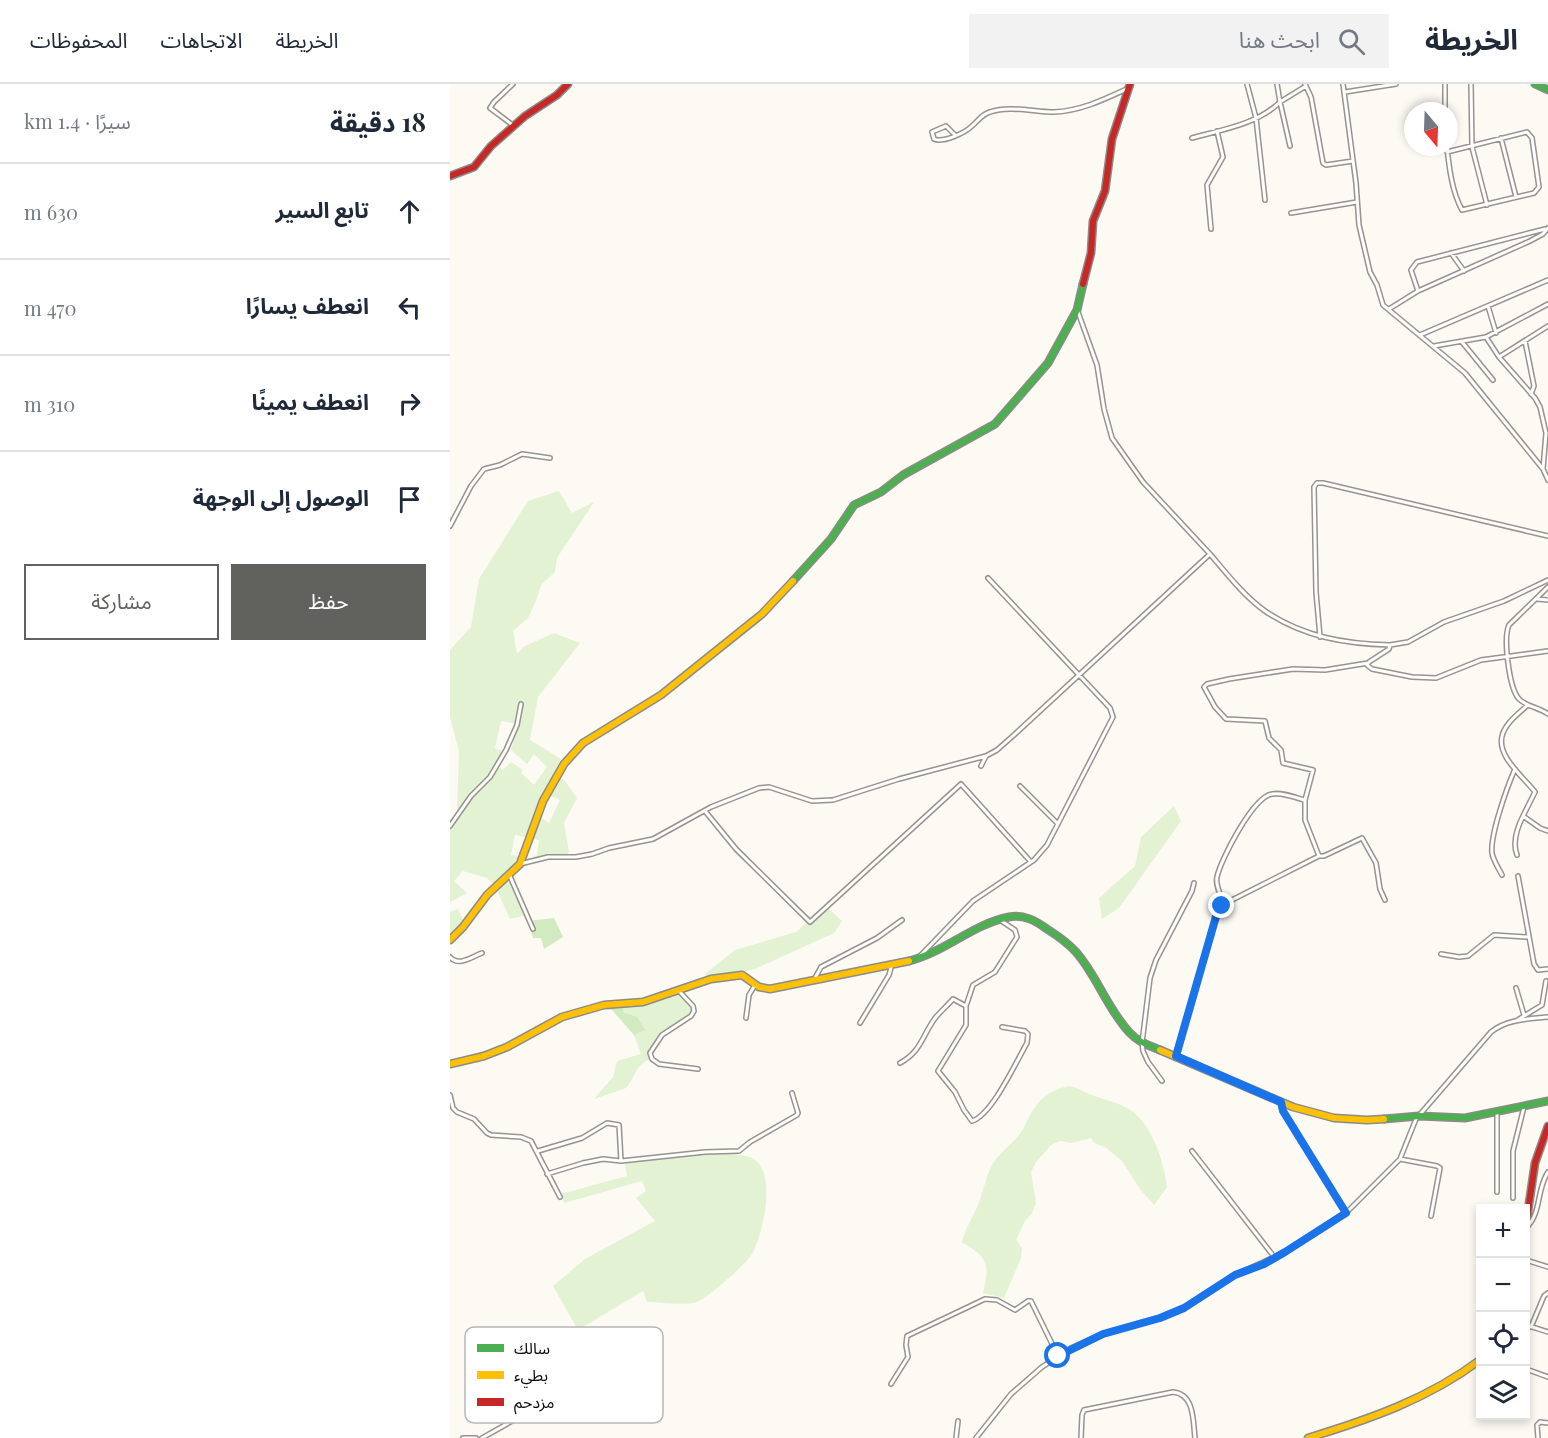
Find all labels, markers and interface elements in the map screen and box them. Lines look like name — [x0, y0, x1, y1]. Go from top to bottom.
search box — [969, 14, 1389, 68]
text: الخريطة — [1425, 20, 1518, 57]
text: ابحث هنا — [1239, 24, 1320, 54]
text: المحفوظات — [30, 25, 127, 53]
text: الاتجاهات — [160, 25, 242, 53]
text: الخريطة — [275, 25, 338, 53]
icon: search — [1335, 25, 1368, 58]
north arrow — [1404, 102, 1458, 156]
text: 18 دقيقة — [330, 104, 426, 139]
text: سيرًا · 1.4 km — [24, 107, 131, 134]
text: تابع السير — [276, 194, 369, 224]
icon: ahead — [393, 195, 426, 228]
text: 630 m — [24, 198, 78, 225]
text: انعطف يسارًا — [246, 290, 369, 320]
icon: left — [393, 291, 426, 324]
text: 470 m — [24, 294, 77, 321]
text: انعطف يمينًا — [251, 386, 369, 416]
icon: right — [393, 387, 426, 420]
text: 310 m — [24, 390, 75, 417]
text: الوصول إلى الوجهة — [193, 482, 369, 512]
icon: arrive — [393, 483, 426, 516]
button: مشاركة — [24, 564, 219, 640]
button: حفظ — [231, 564, 426, 640]
route end — [1208, 892, 1234, 918]
map controls — [1476, 1204, 1530, 1420]
button: + — [1476, 1204, 1530, 1258]
button: − — [1476, 1258, 1530, 1312]
button: locate — [1476, 1312, 1530, 1366]
legend — [465, 1327, 663, 1423]
text: سالك — [514, 1337, 550, 1358]
route start — [1044, 1342, 1070, 1368]
text: بطيء — [514, 1364, 548, 1388]
button: layers — [1476, 1366, 1530, 1420]
text: مزدحم — [514, 1391, 554, 1415]

